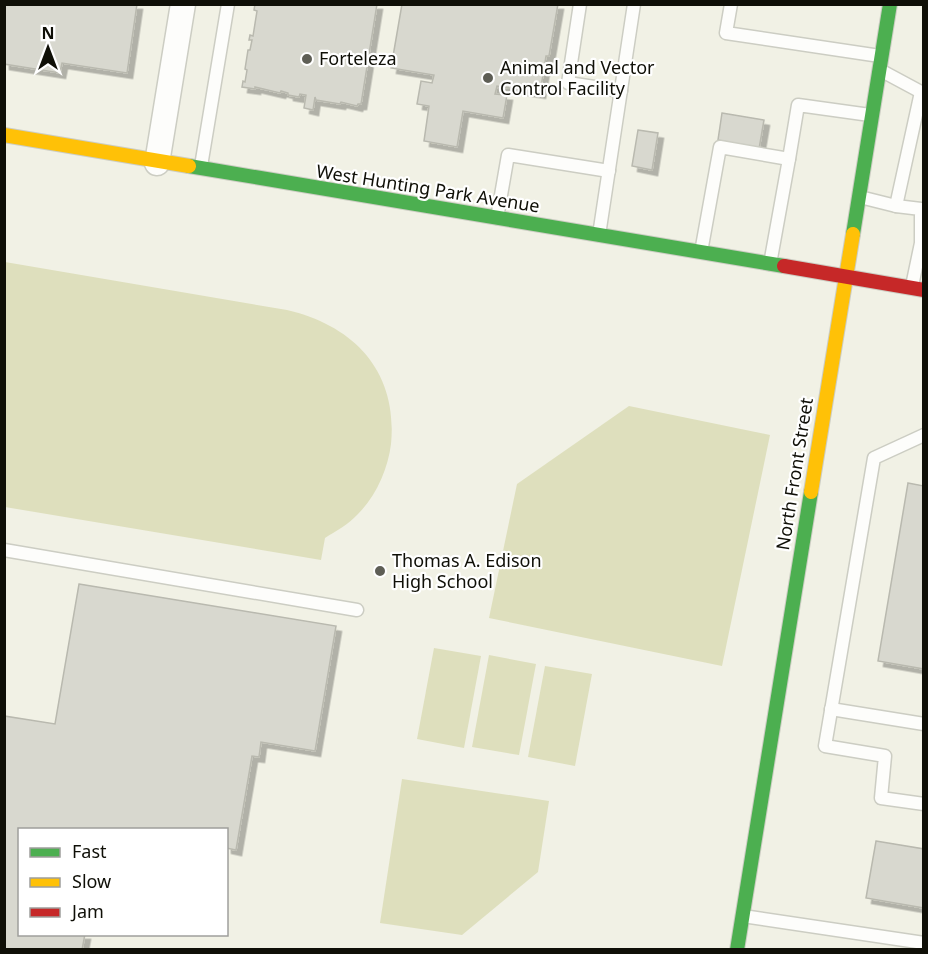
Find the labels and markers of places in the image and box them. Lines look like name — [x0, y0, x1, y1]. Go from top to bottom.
place label: Forteleza — [319, 46, 397, 70]
marker: Forteleza — [300, 52, 314, 66]
place label: Animal and Vector Control Facility — [500, 55, 655, 100]
marker: Animal and Vector Control Facility — [481, 71, 495, 85]
place label: Thomas A. Edison High School — [392, 548, 542, 593]
marker: Thomas A. Edison High School — [373, 564, 387, 578]

